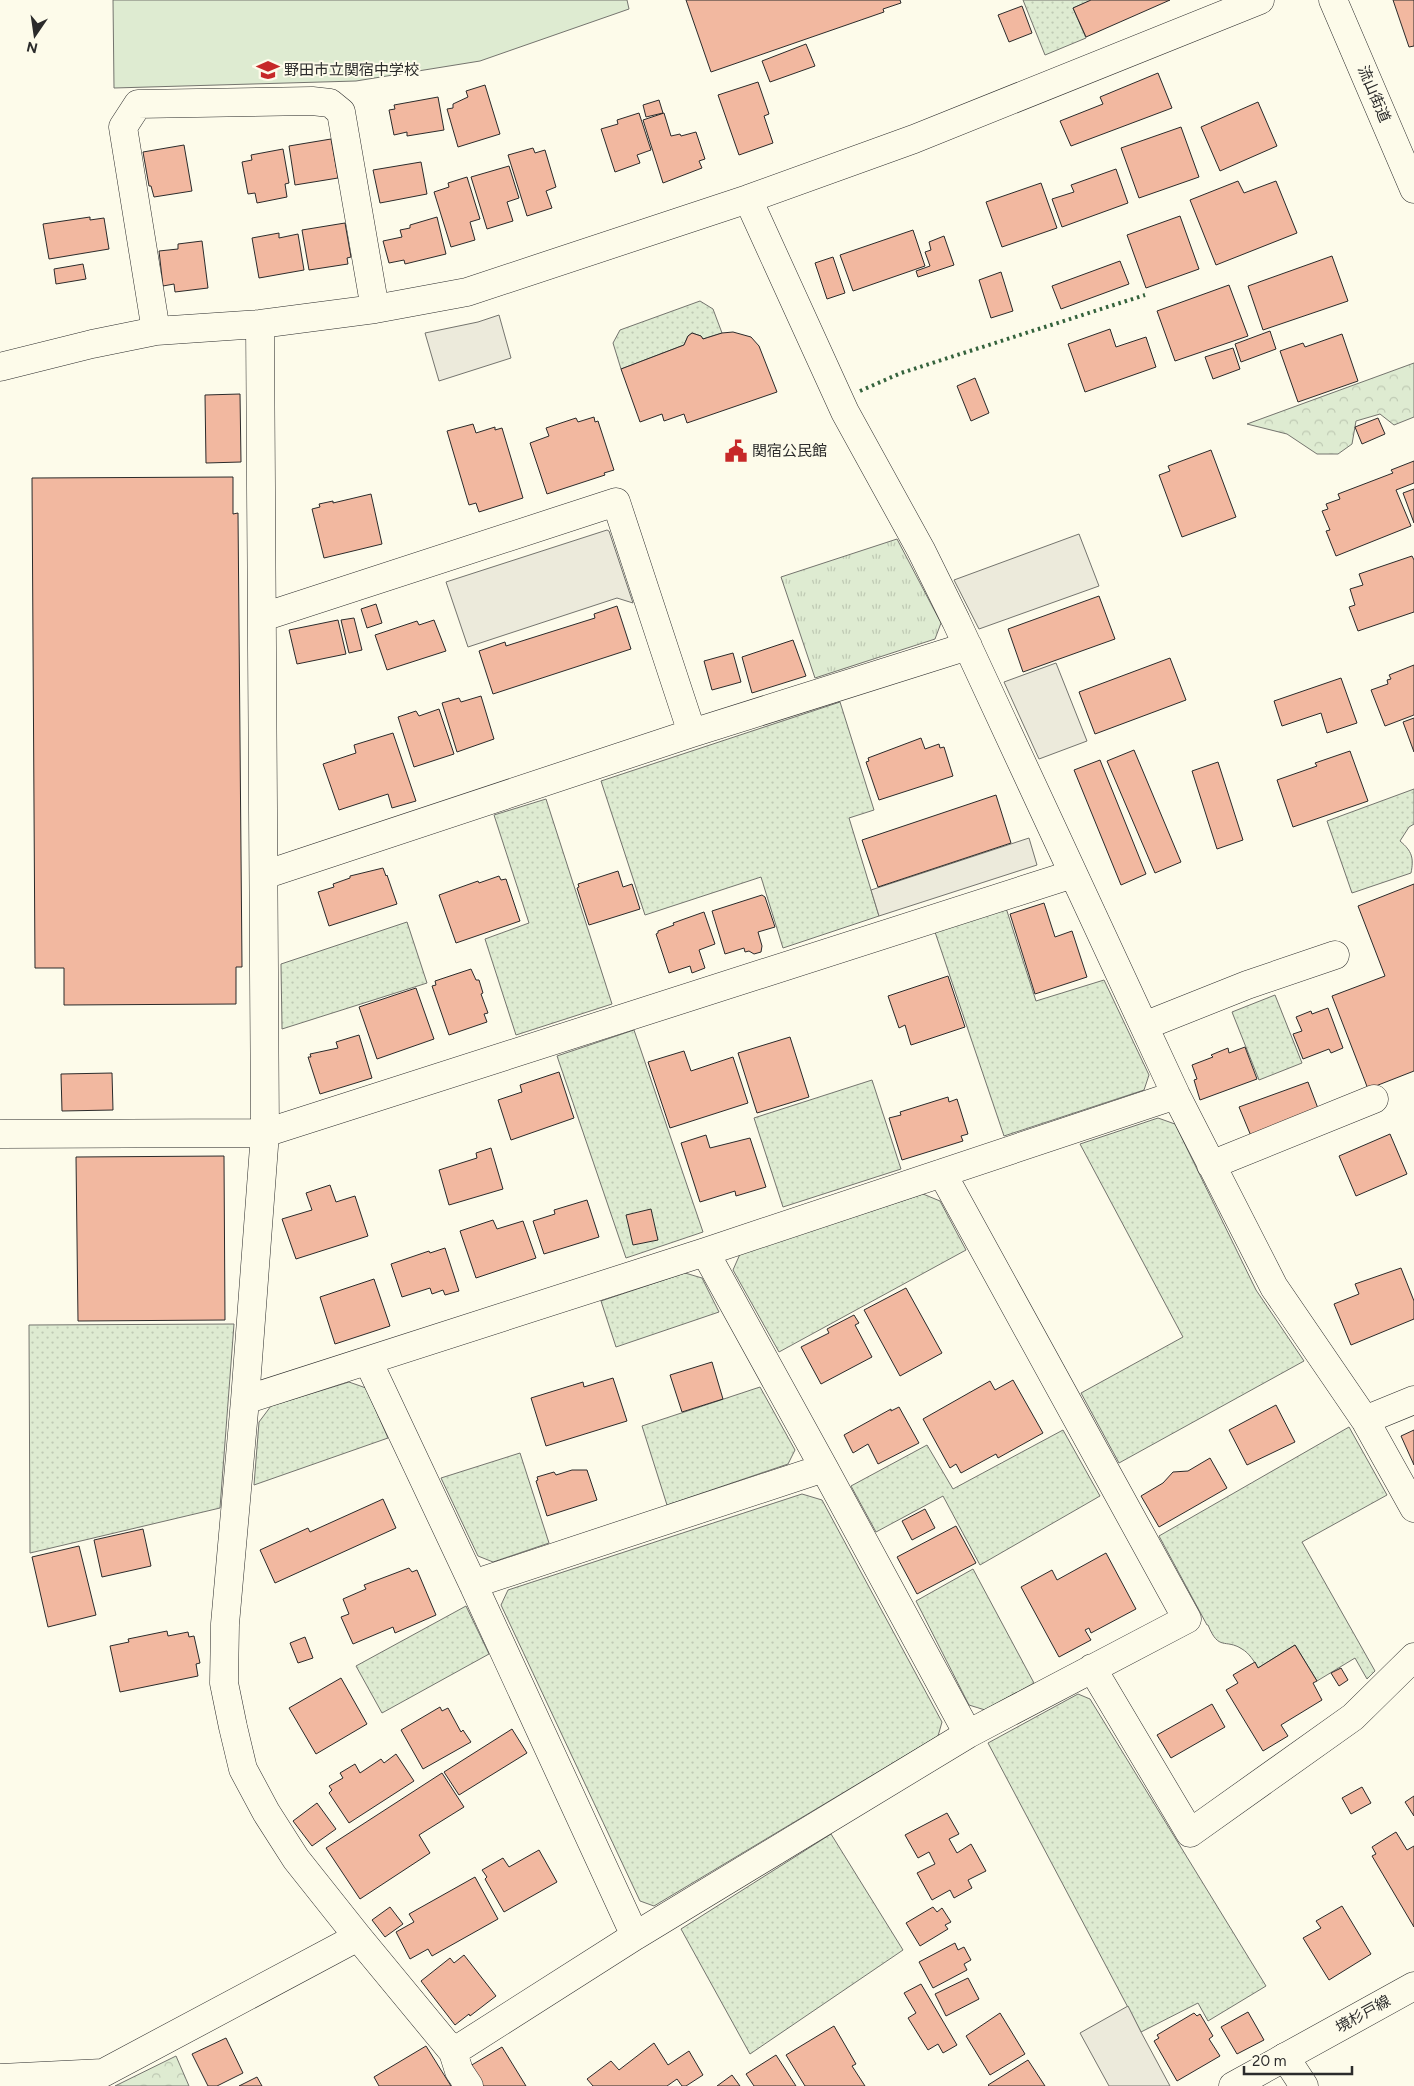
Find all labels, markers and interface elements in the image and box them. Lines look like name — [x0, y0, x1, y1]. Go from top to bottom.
north arrow — [10, 10, 60, 60]
text: N — [25, 38, 39, 57]
school or university icon: 野田市立関宿中学校 — [255, 57, 281, 83]
place label: 野田市立関宿中学校 — [284, 61, 419, 79]
street label: 流山街道 — [1354, 63, 1394, 125]
public building icon: 関宿公民館 — [723, 438, 749, 464]
place label: 関宿公民館 — [752, 442, 827, 460]
street label: 境杉戸線 — [1332, 1992, 1394, 2036]
scale bar — [1244, 2044, 1352, 2076]
text: 20 m — [1252, 2052, 1286, 2070]

